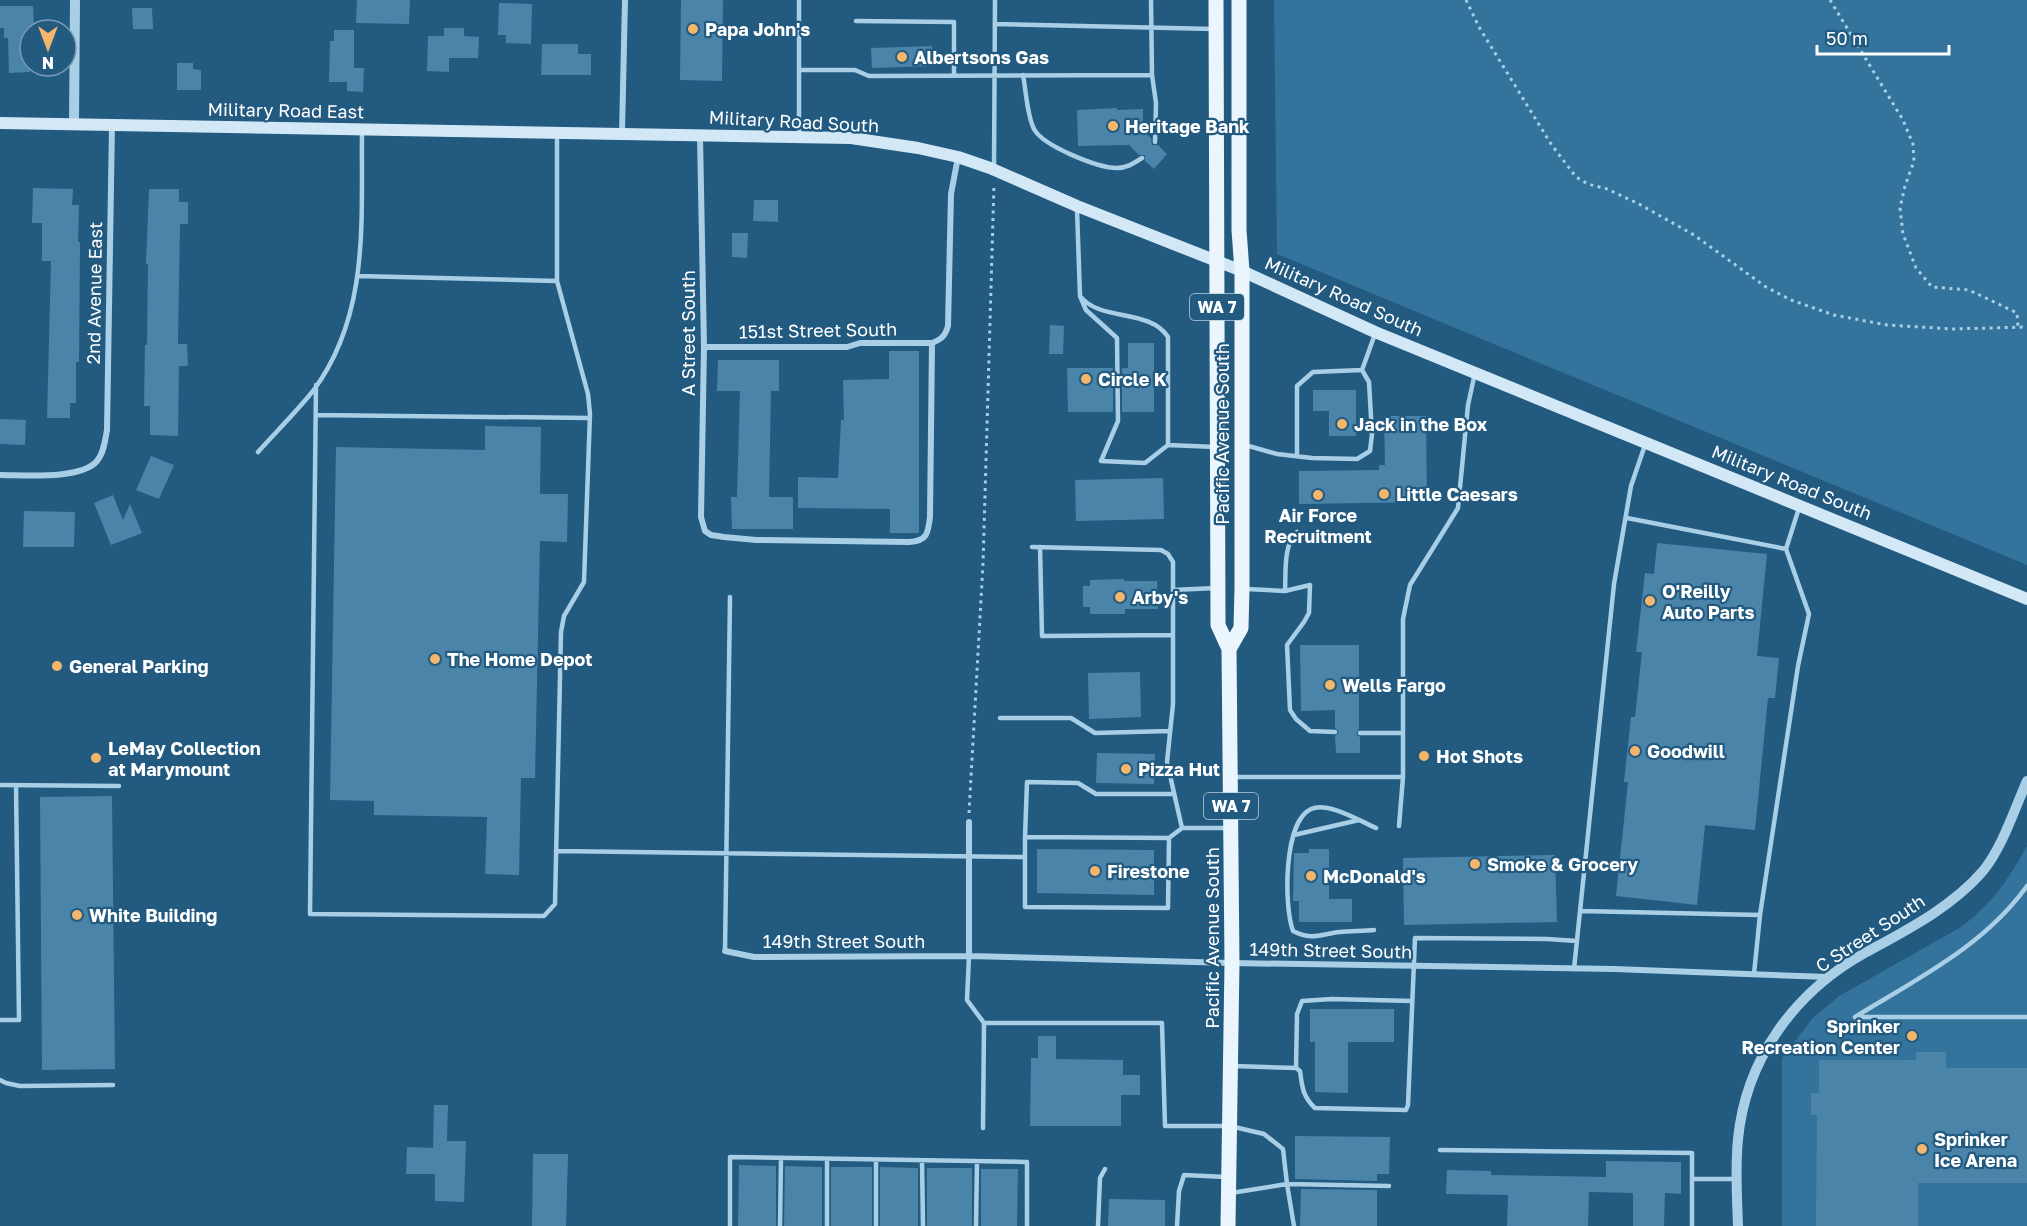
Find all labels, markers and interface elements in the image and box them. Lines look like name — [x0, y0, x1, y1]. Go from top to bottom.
north arrow — [18, 18, 78, 78]
place label: Papa John's — [705, 18, 810, 40]
scale bar — [1817, 18, 1949, 56]
marker: Papa John's — [686, 22, 700, 36]
text: 50 m — [1826, 27, 1868, 49]
place label: Albertsons Gas — [914, 46, 1049, 68]
marker: Albertsons Gas — [895, 50, 909, 64]
text: N — [42, 53, 54, 73]
street label: Military Road East — [207, 98, 365, 122]
street label: Military Road South — [708, 106, 880, 136]
place label: Heritage Bank — [1125, 115, 1250, 137]
marker: Heritage Bank — [1106, 119, 1120, 133]
street label: 2nd Avenue East — [82, 221, 106, 365]
street label: Military Road South — [1262, 251, 1426, 341]
street label: A Street South — [677, 270, 699, 396]
road number: WA 7 — [1190, 294, 1244, 320]
street label: 151st Street South — [739, 318, 897, 342]
street label: Pacific Avenue South — [1211, 343, 1233, 525]
place label: Circle K — [1098, 368, 1167, 390]
marker: Circle K — [1079, 372, 1093, 386]
place label: Jack in the Box — [1354, 413, 1488, 435]
marker: Jack in the Box — [1335, 417, 1349, 431]
street label: Military Road South — [1709, 440, 1875, 524]
place label: Little Caesars — [1396, 483, 1518, 505]
marker: Little Caesars — [1377, 487, 1391, 501]
marker: Air Force Recruitment — [1311, 488, 1325, 502]
place label: Air Force Recruitment — [1264, 504, 1372, 547]
place label: O'Reilly Auto Parts — [1662, 580, 1755, 623]
place label: Arby's — [1132, 586, 1188, 608]
marker: Arby's — [1113, 590, 1127, 604]
marker: O'Reilly Auto Parts — [1643, 594, 1657, 608]
place label: The Home Depot — [447, 648, 593, 670]
marker: The Home Depot — [428, 652, 442, 666]
place label: General Parking — [69, 655, 209, 677]
marker: General Parking — [50, 659, 64, 673]
place label: Wells Fargo — [1342, 674, 1446, 696]
marker: Wells Fargo — [1323, 678, 1337, 692]
place label: LeMay Collection at Marymount — [108, 737, 261, 780]
place label: Goodwill — [1647, 740, 1725, 762]
marker: Goodwill — [1628, 744, 1642, 758]
place label: Hot Shots — [1436, 745, 1523, 767]
marker: Hot Shots — [1417, 749, 1431, 763]
marker: LeMay Collection at Marymount — [89, 751, 103, 765]
place label: Pizza Hut — [1138, 758, 1220, 780]
marker: Pizza Hut — [1119, 762, 1133, 776]
road number: WA 7 — [1204, 793, 1258, 819]
street label: Pacific Avenue South — [1201, 847, 1223, 1029]
place label: Smoke & Grocery — [1487, 853, 1638, 875]
marker: Smoke & Grocery — [1468, 857, 1482, 871]
place label: Firestone — [1107, 860, 1190, 882]
marker: Firestone — [1088, 864, 1102, 878]
place label: McDonald's — [1323, 865, 1426, 887]
marker: McDonald's — [1304, 869, 1318, 883]
street label: C Street South — [1811, 889, 1929, 977]
place label: White Building — [89, 904, 217, 926]
marker: White Building — [70, 908, 84, 922]
street label: 149th Street South — [763, 930, 925, 952]
street label: 149th Street South — [1250, 938, 1412, 962]
place label: Sprinker Recreation Center — [1742, 1015, 1900, 1058]
marker: Sprinker Recreation Center — [1905, 1029, 1919, 1043]
place label: Sprinker Ice Arena — [1934, 1128, 2017, 1171]
marker: Sprinker Ice Arena — [1915, 1142, 1929, 1156]

